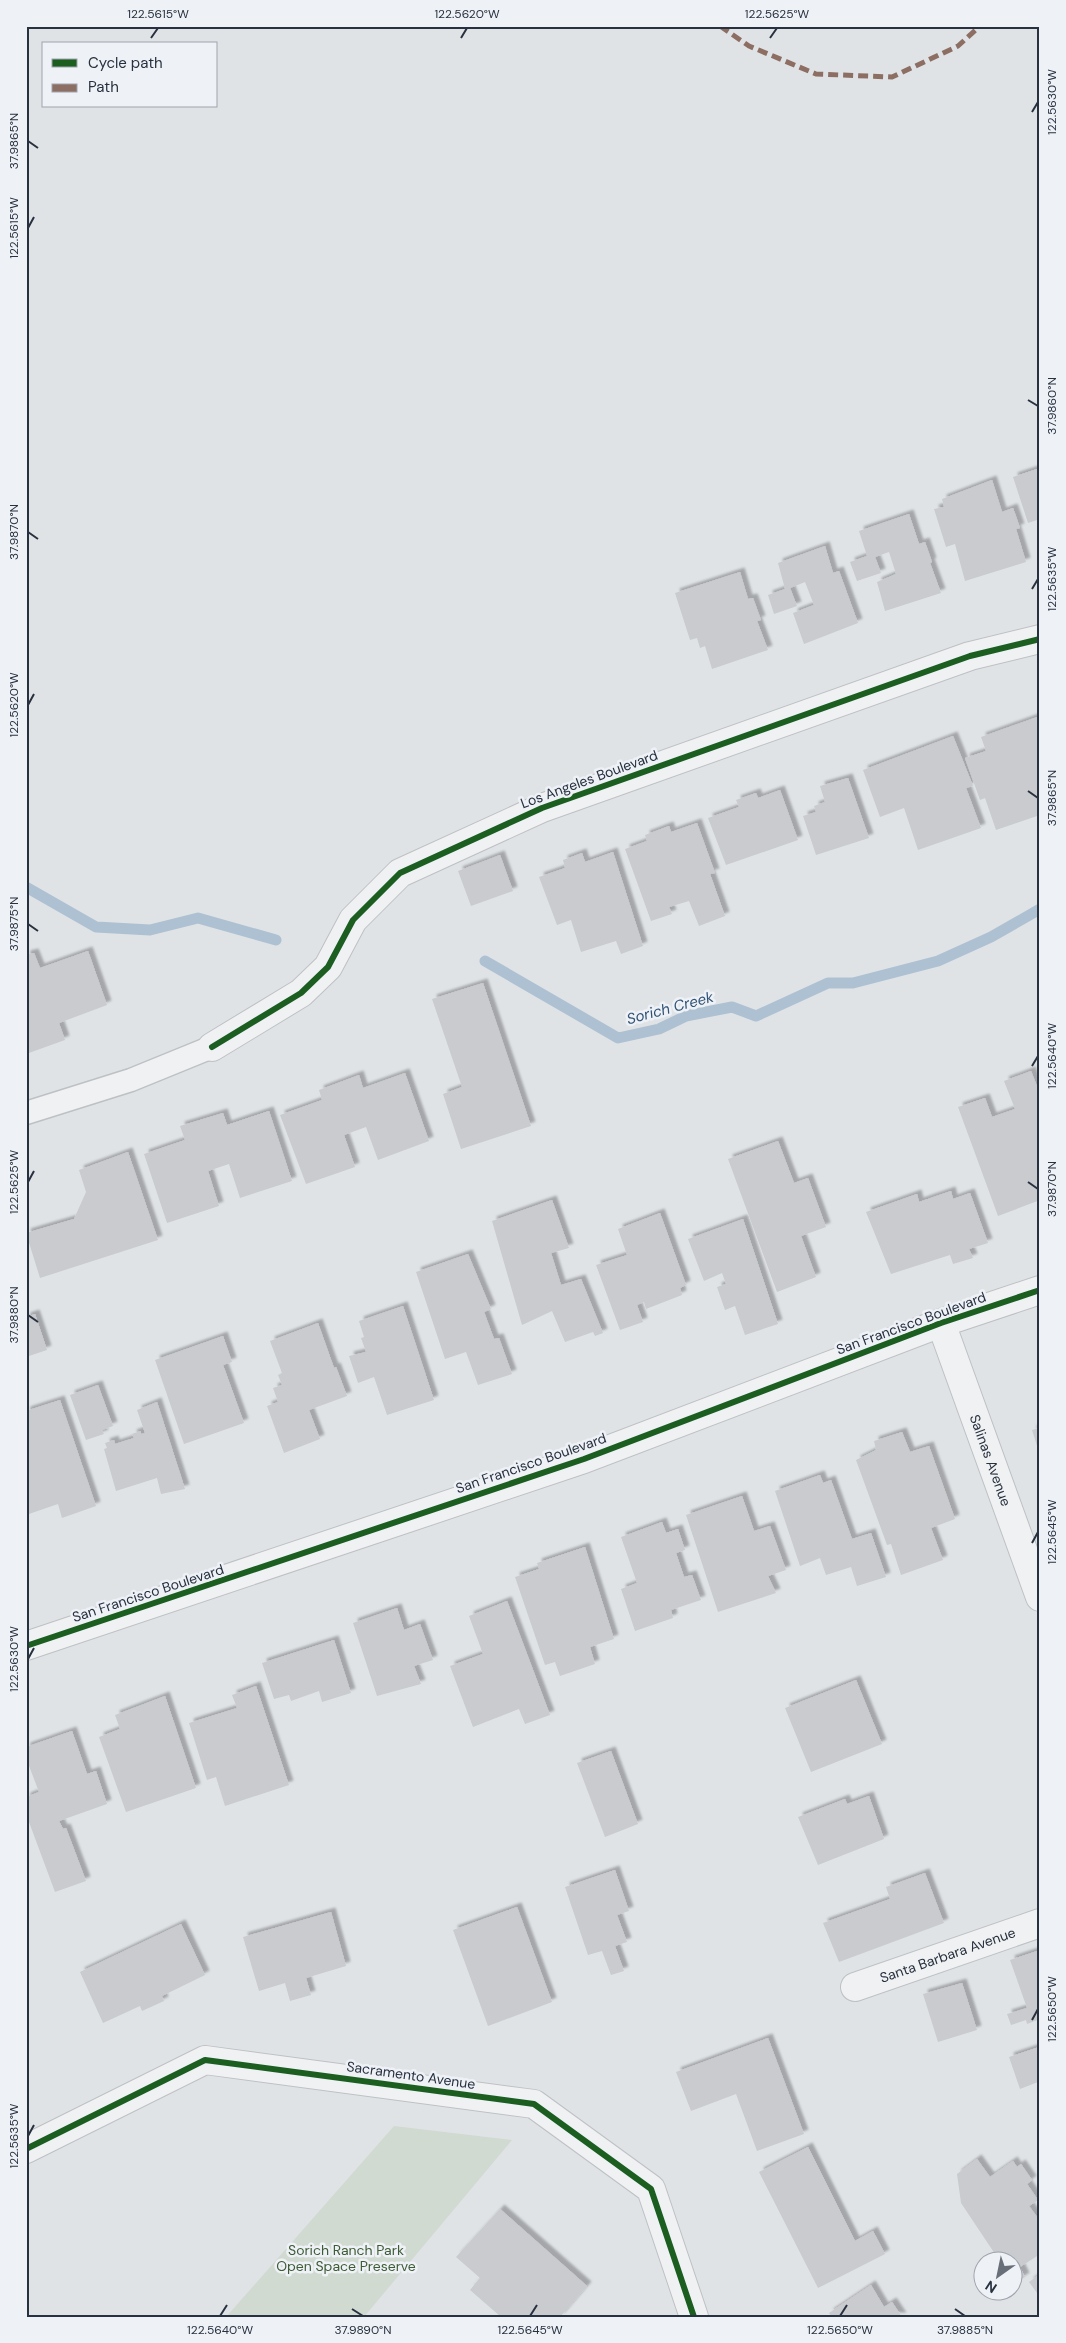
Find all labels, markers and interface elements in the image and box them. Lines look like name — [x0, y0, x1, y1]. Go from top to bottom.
text: 122.5615°W — [127, 6, 189, 22]
text: 122.5620°W — [434, 6, 500, 22]
text: 122.5625°W — [745, 6, 810, 22]
legend — [42, 42, 218, 108]
text: Cycle path — [88, 53, 163, 73]
text: 122.5630°W — [1044, 69, 1060, 135]
text: Path — [88, 77, 119, 97]
text: 37.9865°N — [6, 113, 22, 169]
text: 122.5615°W — [6, 197, 22, 259]
text: 37.9860°N — [1044, 377, 1060, 435]
text: 37.9870°N — [6, 504, 22, 560]
text: 122.5635°W — [1044, 546, 1060, 611]
text: 122.5620°W — [6, 672, 22, 738]
street label: Los Angeles Boulevard — [518, 746, 660, 812]
text: 37.9865°N — [1044, 770, 1060, 826]
text: 37.9875°N — [6, 897, 22, 951]
water label: Sorich Creek — [624, 987, 716, 1029]
text: 122.5640°W — [1044, 1023, 1060, 1089]
text: 122.5625°W — [6, 1149, 22, 1214]
text: 37.9870°N — [1044, 1161, 1060, 1217]
text: 37.9880°N — [6, 1286, 22, 1344]
street label: San Francisco Boulevard — [834, 1287, 988, 1359]
street label: Salinas Avenue — [966, 1412, 1015, 1509]
street label: San Francisco Boulevard — [453, 1429, 609, 1497]
text: 122.5645°W — [1044, 1499, 1060, 1565]
street label: San Francisco Boulevard — [70, 1560, 226, 1626]
text: 122.5630°W — [6, 1626, 22, 1692]
street label: Santa Barbara Avenue — [877, 1923, 1018, 1987]
text: 122.5650°W — [1044, 1976, 1060, 2042]
street label: Sacramento Avenue — [345, 2057, 477, 2093]
text: 122.5635°W — [6, 2103, 22, 2168]
park label: Sorich Ranch Park Open Space Preserve — [276, 2241, 416, 2275]
north arrow — [974, 2250, 1024, 2300]
text: N — [982, 2277, 1000, 2297]
text: 122.5640°W — [187, 2322, 253, 2338]
text: 37.9890°N — [334, 2322, 392, 2338]
text: 122.5645°W — [497, 2322, 563, 2338]
text: 122.5650°W — [807, 2322, 873, 2338]
text: 37.9885°N — [937, 2322, 993, 2338]

